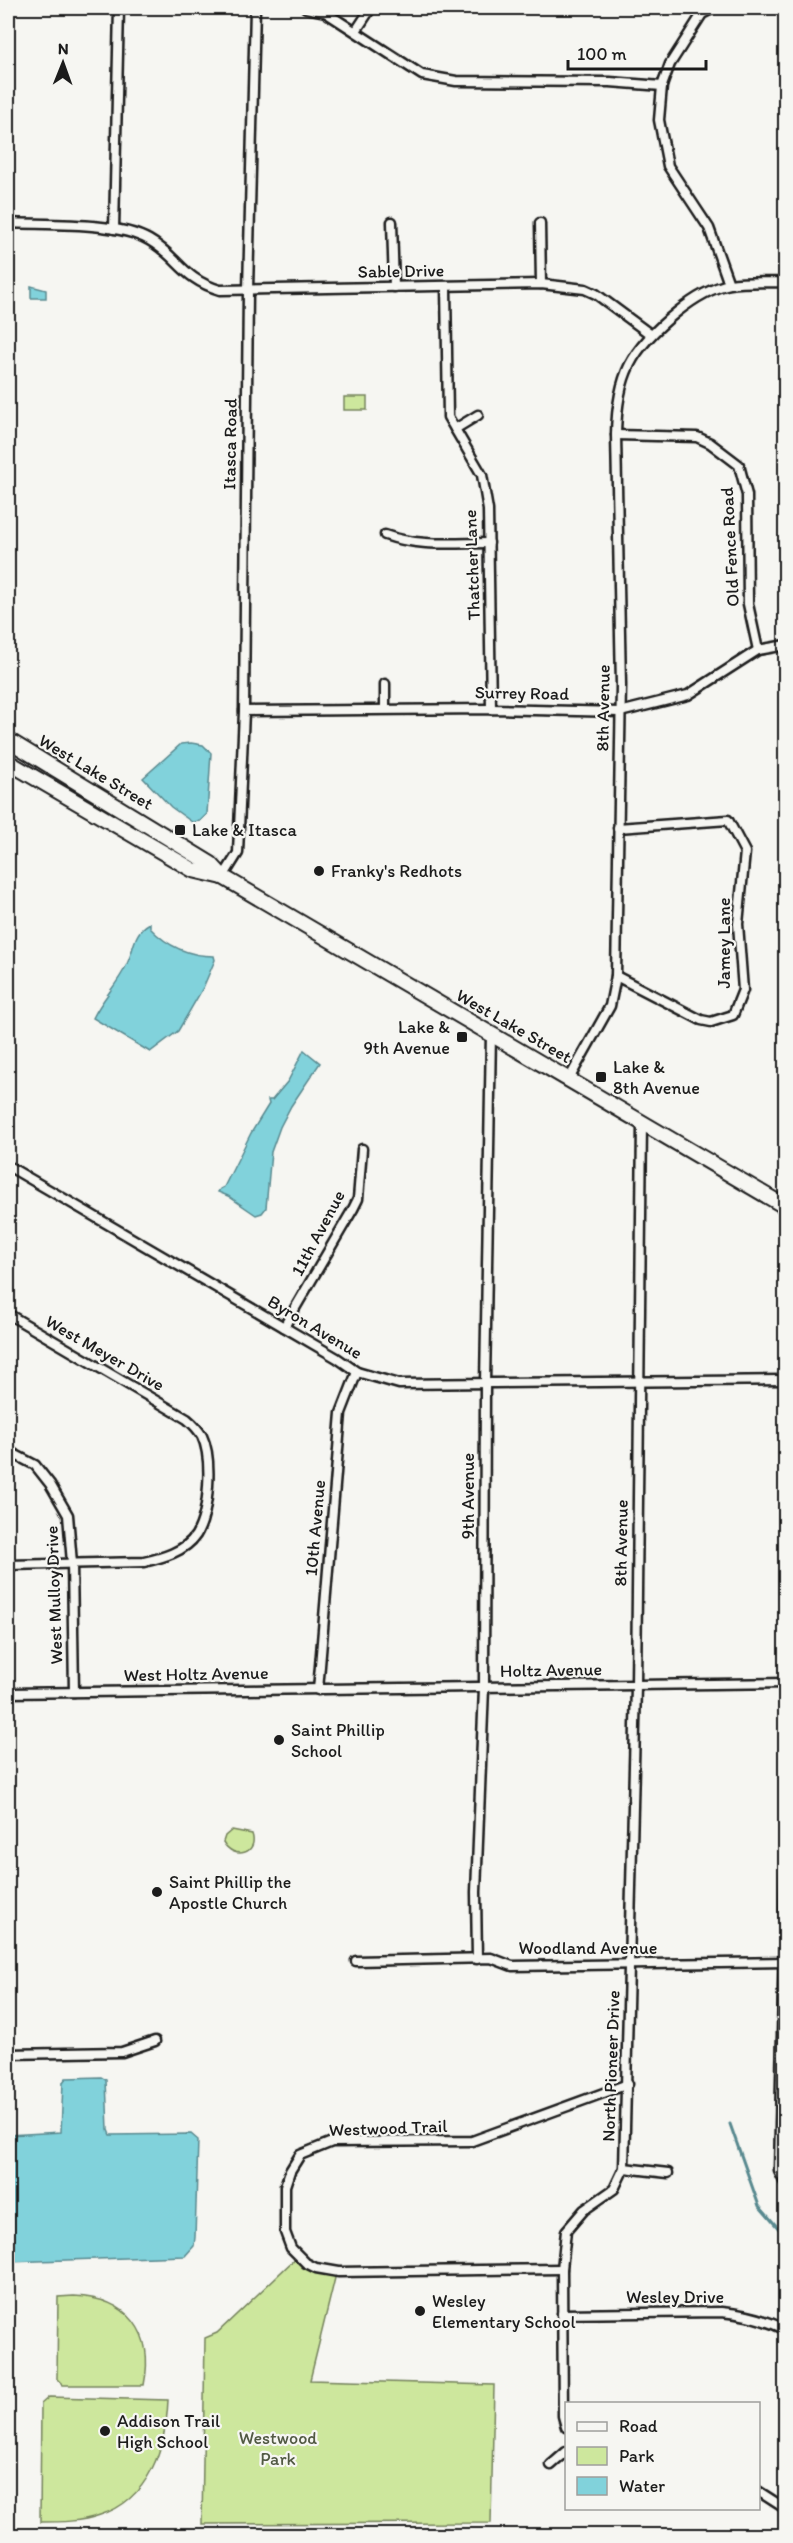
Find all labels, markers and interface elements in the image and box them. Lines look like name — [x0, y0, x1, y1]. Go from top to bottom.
north arrow — [33, 33, 93, 93]
scale bar — [568, 33, 706, 71]
text: N — [58, 39, 69, 58]
text: 100 m — [577, 43, 627, 65]
street label: Sable Drive — [358, 259, 444, 283]
street label: Itasca Road — [218, 398, 242, 490]
street label: Old Fence Road — [716, 486, 744, 607]
street label: Thatcher Lane — [459, 509, 485, 621]
street label: 8th Avenue — [591, 664, 615, 752]
street label: Surrey Road — [475, 681, 569, 705]
street label: West Lake Street — [35, 729, 157, 815]
place label: Lake & Itasca — [192, 819, 297, 841]
marker: Lake & Itasca — [173, 823, 187, 837]
place label: Franky's Redhots — [331, 860, 462, 882]
marker: Franky's Redhots — [312, 864, 326, 878]
street label: Jamey Lane — [713, 897, 735, 989]
street label: West Lake Street — [452, 984, 576, 1068]
place label: Lake & 9th Avenue — [363, 1016, 450, 1059]
marker: Lake & 9th Avenue — [455, 1030, 469, 1044]
place label: Lake & 8th Avenue — [613, 1056, 700, 1099]
marker: Lake & 8th Avenue — [594, 1070, 608, 1084]
street label: 11th Avenue — [286, 1186, 350, 1280]
street label: Byron Avenue — [264, 1290, 366, 1364]
street label: West Meyer Drive — [42, 1310, 168, 1396]
street label: 9th Avenue — [457, 1453, 479, 1539]
street label: 10th Avenue — [300, 1479, 330, 1577]
street label: 8th Avenue — [609, 1499, 633, 1587]
street label: West Mulloy Drive — [41, 1525, 67, 1665]
street label: Holtz Avenue — [500, 1658, 602, 1682]
street label: West Holtz Avenue — [123, 1662, 269, 1686]
place label: Saint Phillip School — [291, 1719, 385, 1762]
marker: Saint Phillip School — [272, 1733, 286, 1747]
place label: Saint Phillip the Apostle Church — [169, 1871, 291, 1914]
marker: Saint Phillip the Apostle Church — [150, 1885, 164, 1899]
street label: Woodland Avenue — [519, 1937, 657, 1959]
street label: North Pioneer Drive — [597, 1990, 625, 2142]
street label: Westwood Trail — [328, 2115, 448, 2141]
street label: Wesley Drive — [626, 2286, 724, 2308]
place label: Wesley Elementary School — [432, 2290, 576, 2333]
marker: Wesley Elementary School — [413, 2304, 427, 2318]
legend — [565, 2402, 760, 2510]
place label: Addison Trail High School — [117, 2410, 220, 2453]
text: Road — [619, 2415, 658, 2437]
marker: Addison Trail High School — [98, 2424, 112, 2438]
park label: Westwood Park — [239, 2427, 317, 2470]
text: Park — [619, 2445, 654, 2467]
text: Water — [619, 2475, 665, 2497]

